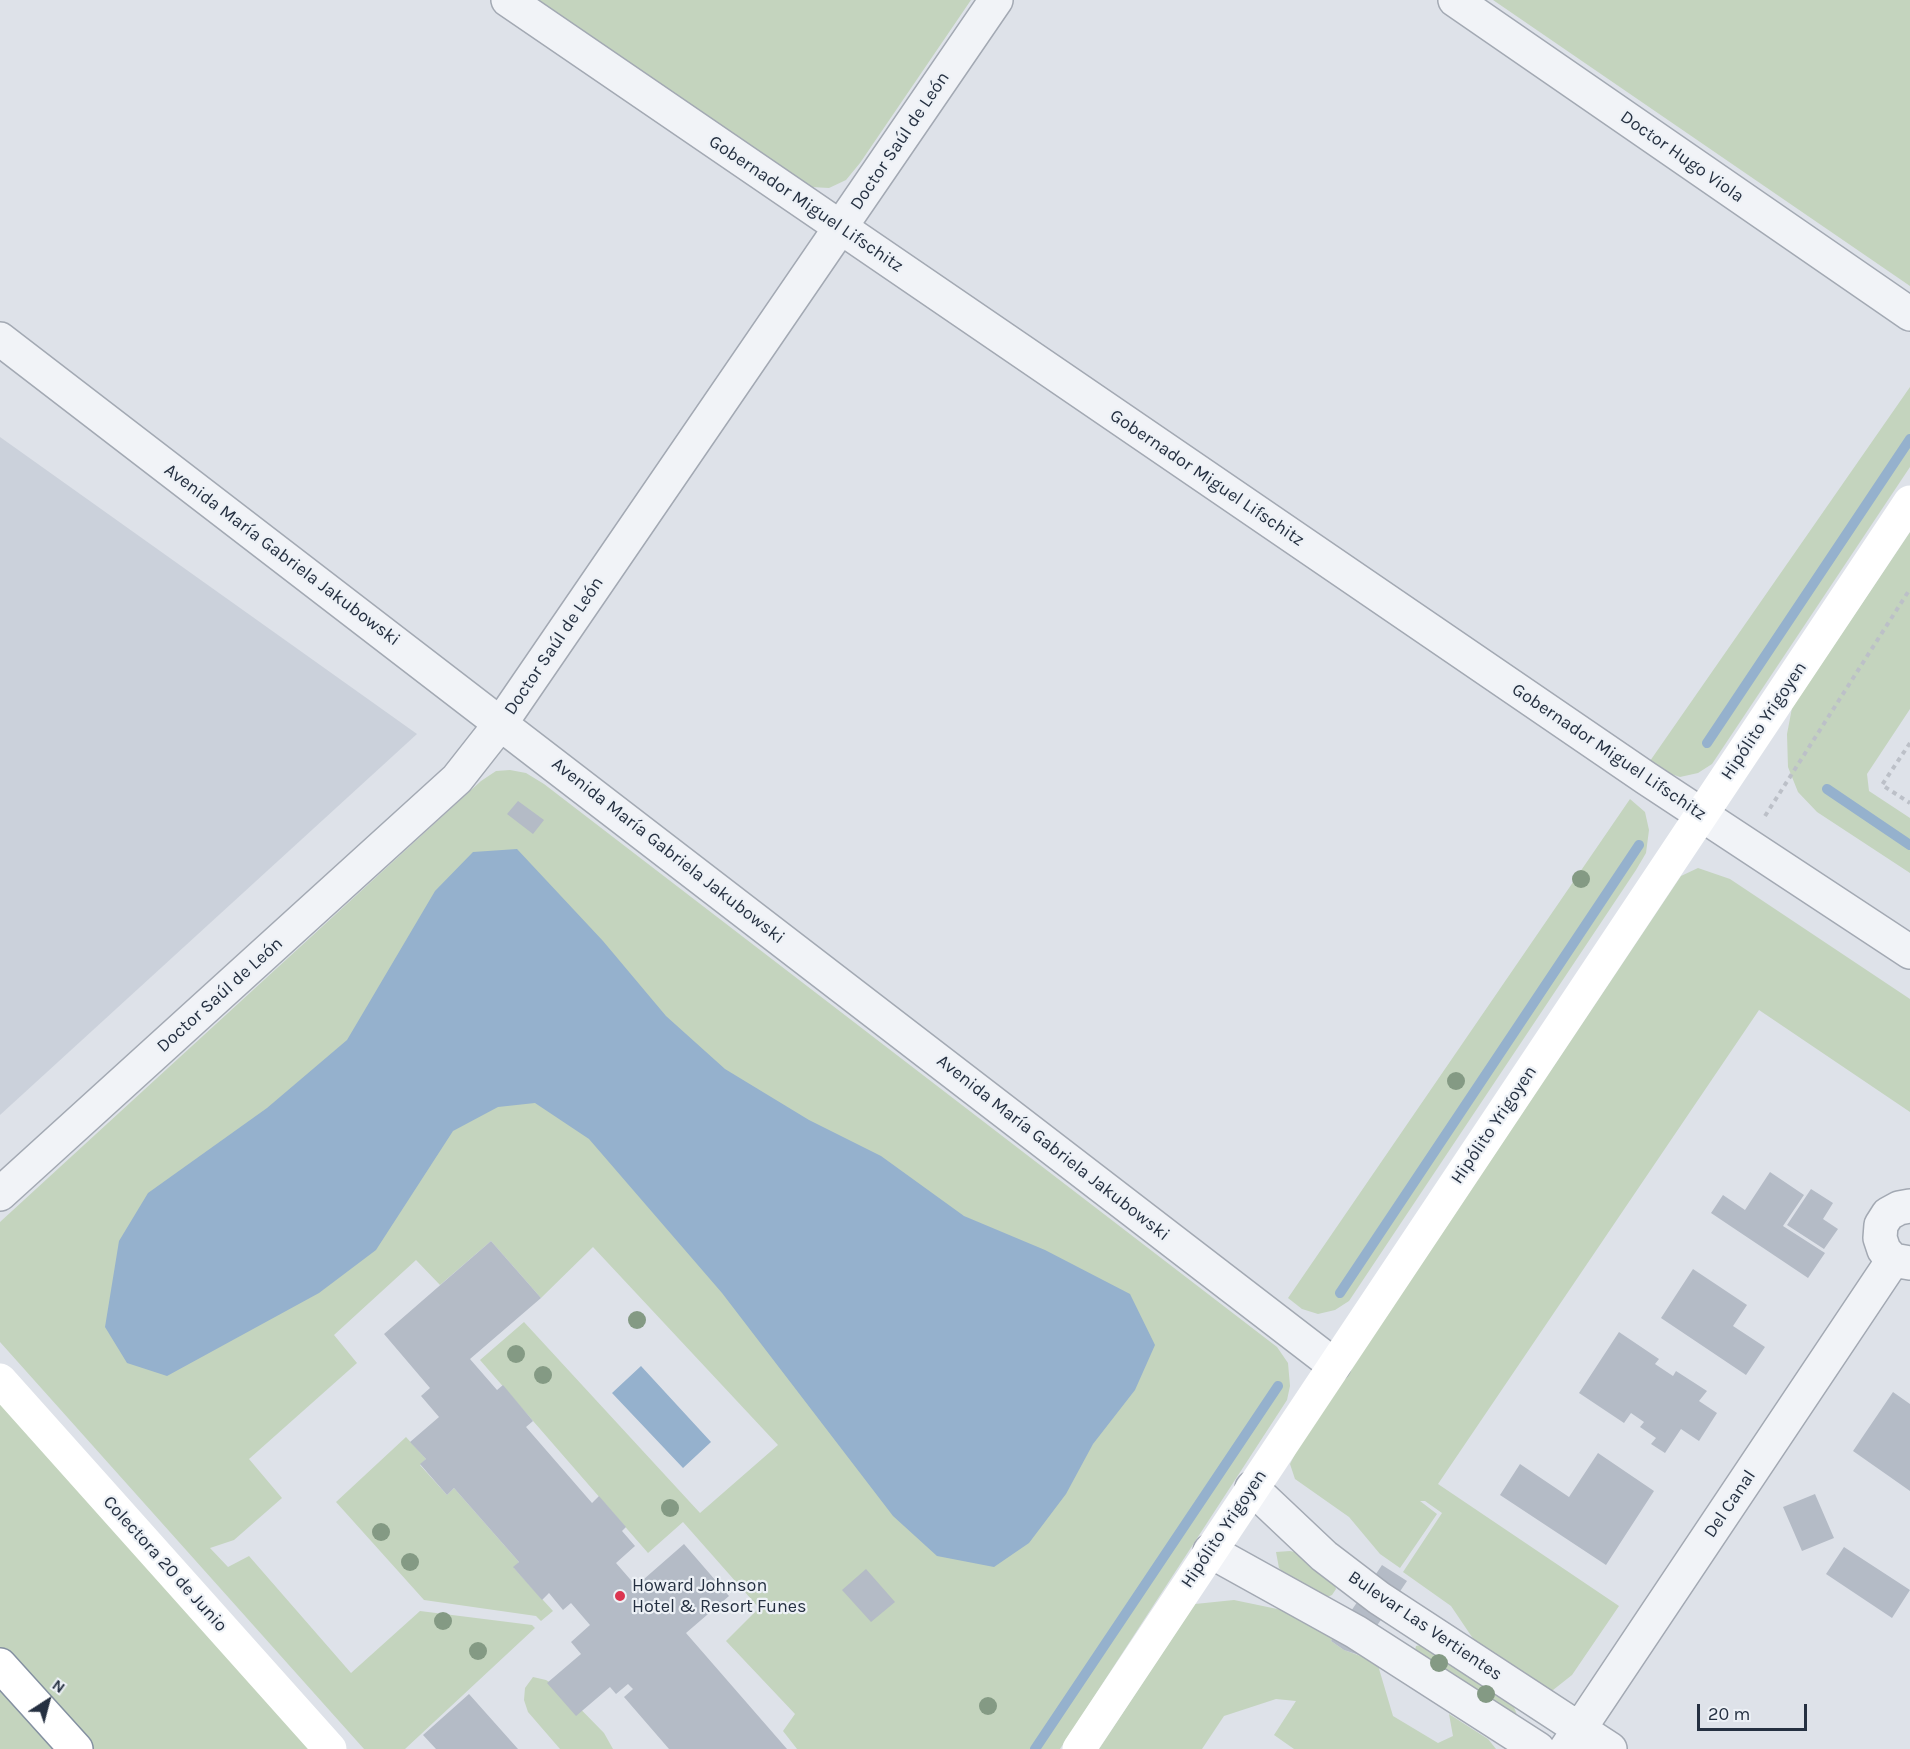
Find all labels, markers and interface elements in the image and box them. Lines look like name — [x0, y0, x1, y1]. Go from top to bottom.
street label: Doctor Saúl de León — [846, 68, 954, 214]
street label: Doctor Hugo Viola — [1616, 106, 1748, 208]
street label: Gobernador Miguel Lifschitz — [705, 131, 907, 277]
street label: Gobernador Miguel Lifschitz — [1106, 405, 1308, 551]
street label: Avenida María Gabriela Jakubowski — [160, 459, 404, 651]
street label: Doctor Saúl de León — [500, 573, 608, 719]
street label: Hipólito Yrigoyen — [1716, 658, 1812, 784]
street label: Gobernador Miguel Lifschitz — [1508, 679, 1710, 825]
street label: Avenida María Gabriela Jakubowski — [547, 753, 789, 949]
street label: Doctor Saúl de León — [153, 933, 287, 1057]
street label: Avenida María Gabriela Jakubowski — [932, 1050, 1174, 1246]
street label: Hipólito Yrigoyen — [1446, 1062, 1542, 1188]
street label: Hipólito Yrigoyen — [1176, 1466, 1272, 1592]
street label: Del Canal — [1699, 1466, 1761, 1542]
street label: Colectora 20 de Junio — [98, 1492, 232, 1636]
street label: Bulevar Las Vertientes — [1344, 1566, 1506, 1686]
place label: Howard Johnson Hotel & Resort Funes — [632, 1575, 807, 1618]
marker: Howard Johnson Hotel & Resort Funes — [613, 1589, 627, 1603]
north arrow — [18, 1671, 78, 1731]
text: N — [49, 1675, 69, 1697]
scale bar — [1700, 1692, 1810, 1730]
text: 20 m — [1708, 1703, 1750, 1725]

